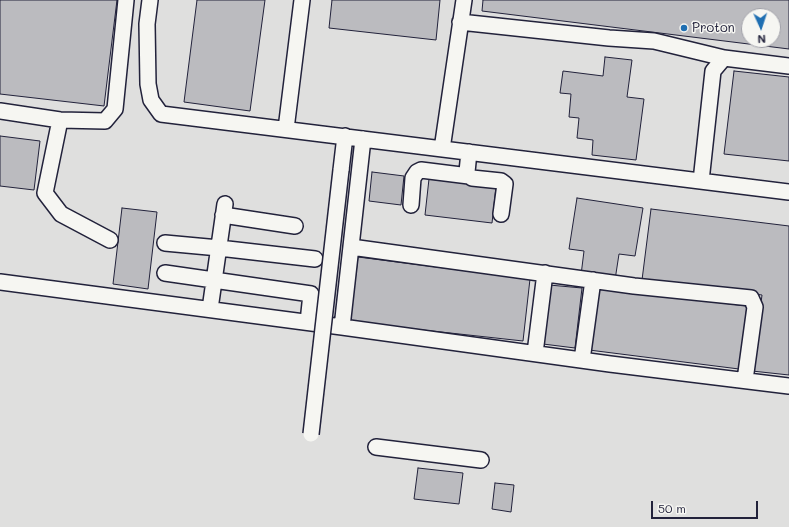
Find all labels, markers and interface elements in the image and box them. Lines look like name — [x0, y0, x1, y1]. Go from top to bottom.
north arrow — [741, 8, 781, 48]
place label: Proton — [692, 20, 735, 36]
marker: Proton — [679, 23, 689, 33]
text: N — [757, 32, 766, 47]
scale bar — [653, 493, 760, 519]
text: 50 m — [658, 500, 686, 516]

